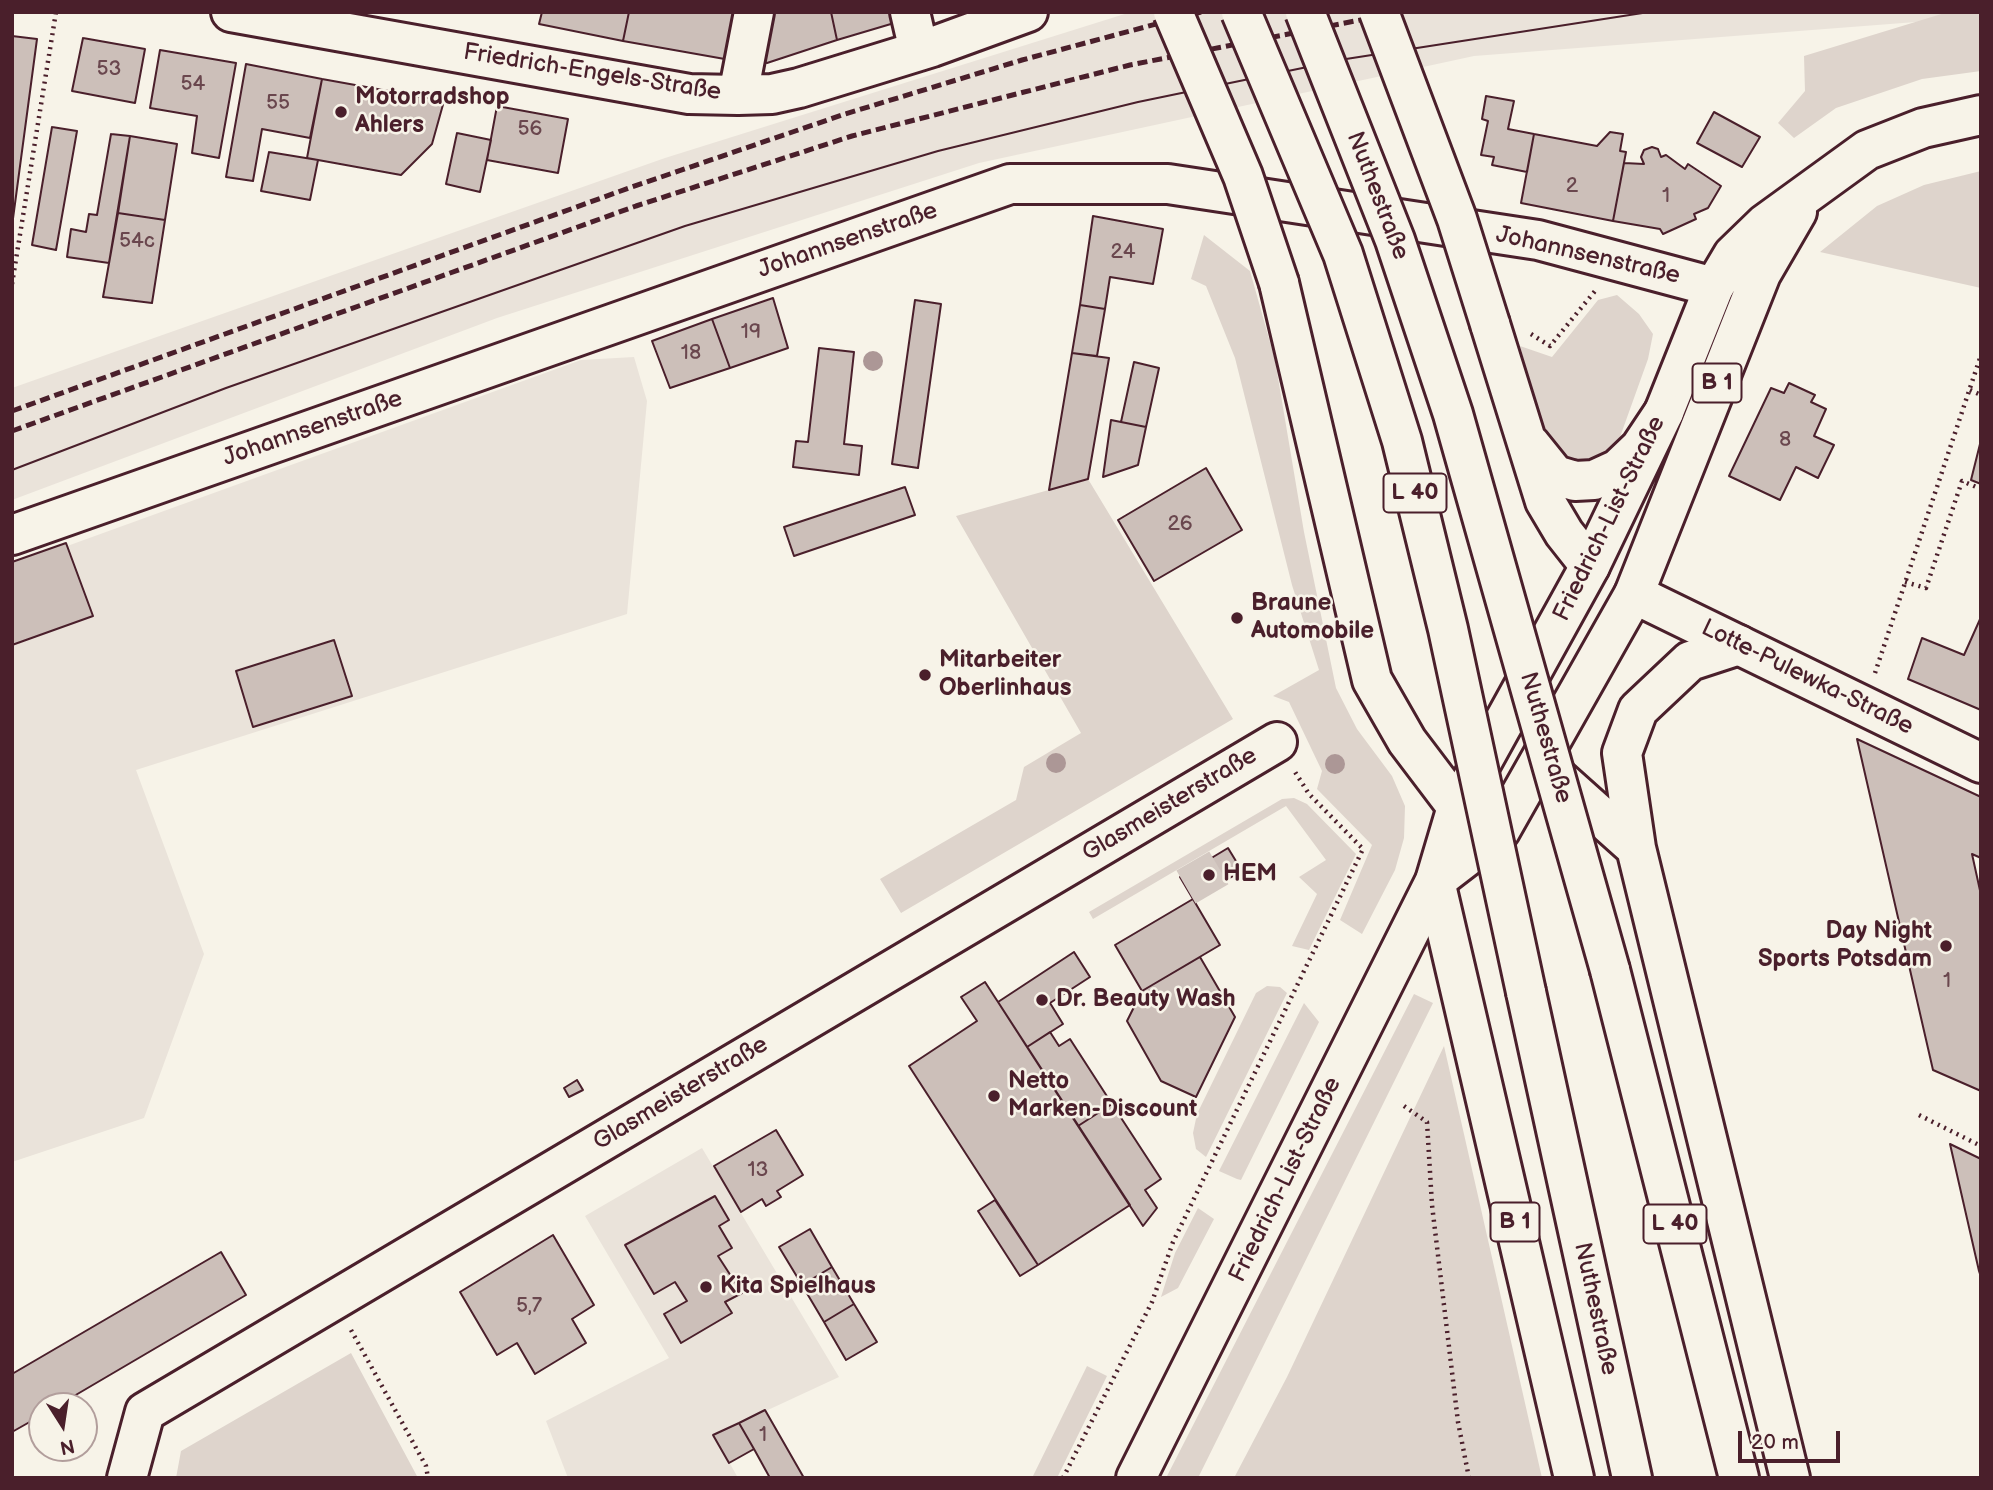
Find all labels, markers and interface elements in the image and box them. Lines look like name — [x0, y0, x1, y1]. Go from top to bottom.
street label: Friedrich-Engels-Straße — [461, 38, 723, 108]
house number: 53 — [97, 57, 121, 83]
house number: 54 — [181, 72, 205, 98]
place label: Motorradshop Ahlers — [355, 84, 509, 140]
house number: 55 — [266, 91, 290, 117]
marker: Motorradshop Ahlers — [333, 104, 349, 120]
house number: 56 — [518, 117, 542, 143]
street label: Nuthestraße — [1339, 128, 1415, 264]
house number: 2 — [1566, 174, 1578, 200]
house number: 1 — [1662, 184, 1670, 210]
street label: Johannsenstraße — [754, 197, 942, 285]
street label: Johannsenstraße — [1493, 221, 1683, 291]
house number: 54c — [119, 229, 155, 255]
house number: 24 — [1111, 240, 1135, 266]
house number: 19 — [741, 320, 761, 346]
house number: 18 — [681, 341, 701, 367]
road number: B 1 — [1692, 364, 1742, 402]
street label: Johannsenstraße — [219, 385, 407, 473]
street label: Friedrich-List-Straße — [1548, 412, 1672, 626]
house number: 8 — [1779, 428, 1791, 454]
road number: L 40 — [1384, 474, 1446, 512]
house number: 26 — [1167, 512, 1193, 538]
place label: Braune Automobile — [1251, 590, 1374, 646]
marker: Braune Automobile — [1229, 610, 1245, 626]
street label: Lotte-Pulewka-Straße — [1696, 614, 1918, 742]
place label: Mitarbeiter Oberlinhaus — [939, 647, 1072, 703]
marker: Mitarbeiter Oberlinhaus — [917, 667, 933, 683]
street label: Nuthestraße — [1513, 669, 1577, 807]
street label: Glasmeisterstraße — [1078, 742, 1262, 868]
place label: HEM — [1223, 861, 1277, 889]
marker: HEM — [1201, 867, 1217, 883]
place label: Day Night Sports Potsdam — [1758, 918, 1932, 974]
marker: Day Night Sports Potsdam — [1938, 938, 1954, 954]
house number: 1 — [1943, 969, 1951, 995]
place label: Dr. Beauty Wash — [1056, 986, 1236, 1014]
marker: Dr. Beauty Wash — [1034, 992, 1050, 1008]
street label: Glasmeisterstraße — [589, 1031, 773, 1157]
place label: Netto Marken-Discount — [1008, 1068, 1197, 1124]
street label: Friedrich-List-Straße — [1224, 1073, 1348, 1287]
marker: Netto Marken-Discount — [986, 1088, 1002, 1104]
house number: 13 — [747, 1158, 769, 1184]
road number: B 1 — [1490, 1203, 1540, 1242]
road number: L 40 — [1644, 1204, 1706, 1244]
street label: Nuthestraße — [1567, 1240, 1623, 1378]
place label: Kita Spielhaus — [720, 1273, 876, 1301]
marker: Kita Spielhaus — [698, 1279, 714, 1295]
house number: 5,7 — [516, 1294, 542, 1320]
north arrow — [28, 1392, 98, 1462]
scale bar — [1741, 1416, 1842, 1460]
house number: 1 — [759, 1423, 767, 1449]
text: 20 m — [1751, 1430, 1799, 1455]
text: N — [58, 1433, 76, 1459]

